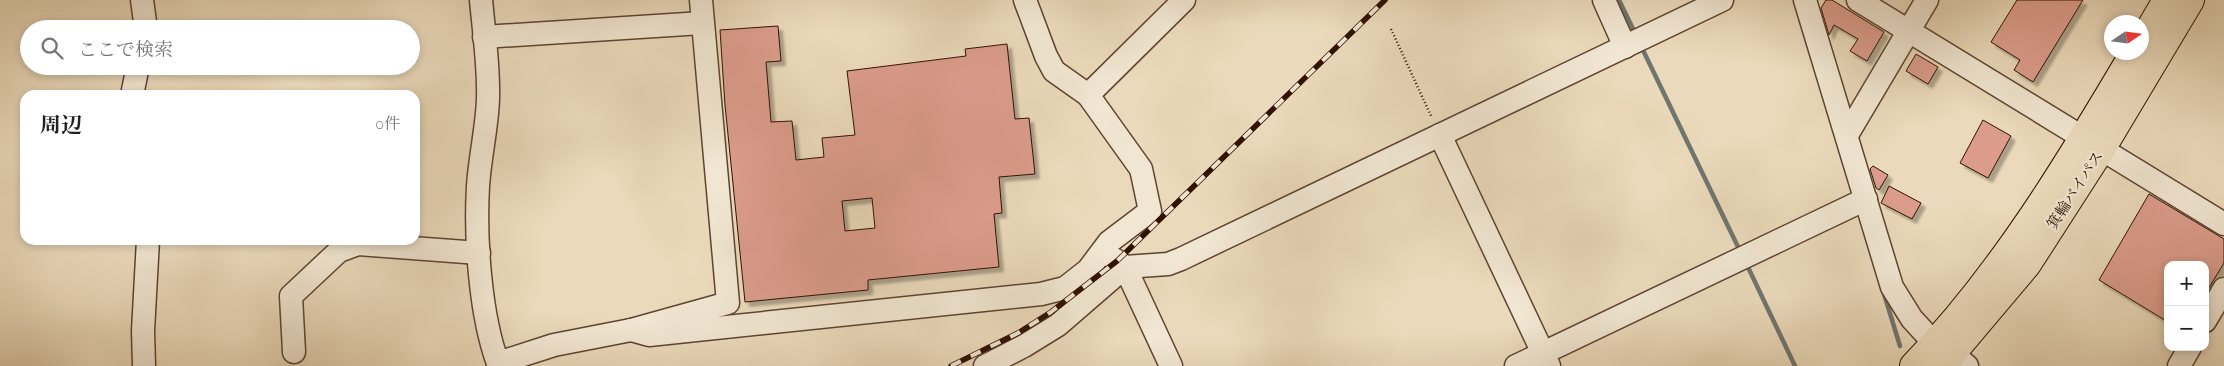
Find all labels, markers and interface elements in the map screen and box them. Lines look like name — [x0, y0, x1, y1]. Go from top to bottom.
north arrow — [2104, 15, 2149, 60]
search box — [20, 20, 420, 75]
icon: search — [38, 34, 66, 62]
text: ここで検索 — [78, 39, 173, 61]
text: 周辺 — [40, 113, 82, 137]
text: 0件 — [375, 114, 400, 133]
street label: 箕輪バイパス — [2043, 147, 2107, 233]
map controls — [2164, 261, 2209, 351]
button: + — [2164, 261, 2209, 306]
button: − — [2164, 306, 2209, 351]

